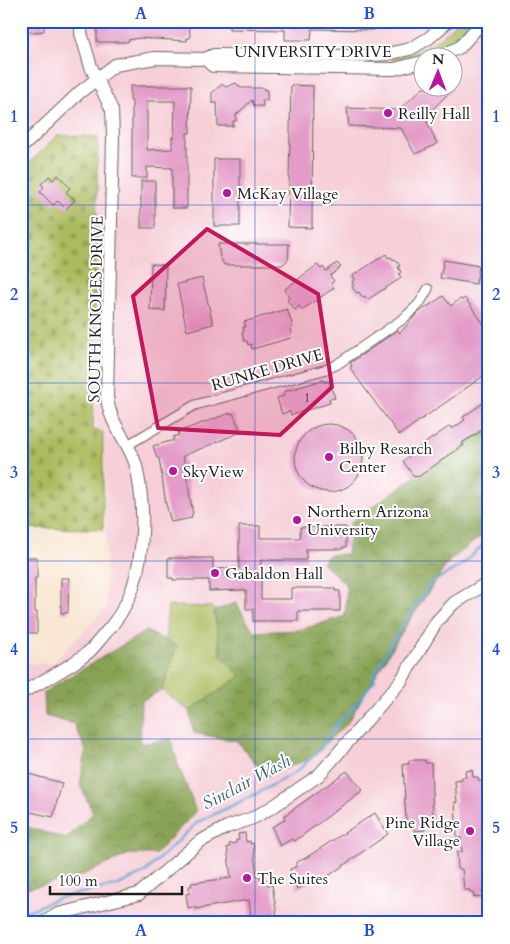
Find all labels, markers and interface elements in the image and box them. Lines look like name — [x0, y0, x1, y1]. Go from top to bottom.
text: A — [135, 3, 147, 25]
text: B — [363, 3, 375, 25]
street label: UNIVERSITY DRIVE — [234, 41, 392, 63]
north arrow — [412, 48, 462, 98]
text: N — [432, 50, 444, 69]
place label: Reilly Hall — [398, 103, 470, 125]
text: 1 — [10, 106, 18, 128]
text: 1 — [492, 106, 500, 128]
marker: Reilly Hall — [382, 107, 394, 119]
place label: McKay Village — [237, 183, 338, 205]
marker: McKay Village — [221, 187, 233, 199]
street label: SOUTH KNOLES DRIVE — [83, 215, 109, 403]
text: 2 — [10, 284, 18, 306]
text: 2 — [492, 284, 500, 306]
street label: RUNKE DRIVE — [209, 343, 326, 396]
house number: 1 — [303, 388, 311, 407]
place label: Bilby Resarch Center — [339, 438, 433, 478]
marker: Bilby Resarch Center — [323, 451, 335, 463]
place label: SkyView — [183, 461, 245, 483]
text: 3 — [10, 462, 18, 484]
text: 3 — [492, 462, 500, 484]
marker: SkyView — [167, 465, 179, 477]
place label: Northern Arizona University — [307, 501, 429, 541]
marker: Northern Arizona University — [291, 514, 303, 526]
place label: Gabaldon Hall — [225, 563, 323, 585]
marker: Gabaldon Hall — [209, 567, 221, 579]
text: 4 — [10, 639, 18, 661]
text: 4 — [492, 639, 500, 661]
water label: Sinclair Wash — [197, 748, 295, 816]
place label: Pine Ridge Village — [385, 812, 460, 852]
text: 5 — [10, 817, 18, 839]
text: 5 — [492, 817, 500, 839]
marker: Pine Ridge Village — [464, 825, 476, 837]
scale bar — [50, 864, 182, 896]
place label: The Suites — [257, 868, 328, 890]
text: 100 m — [58, 871, 98, 891]
marker: The Suites — [241, 872, 253, 884]
text: A — [135, 920, 147, 942]
text: B — [363, 920, 375, 942]

